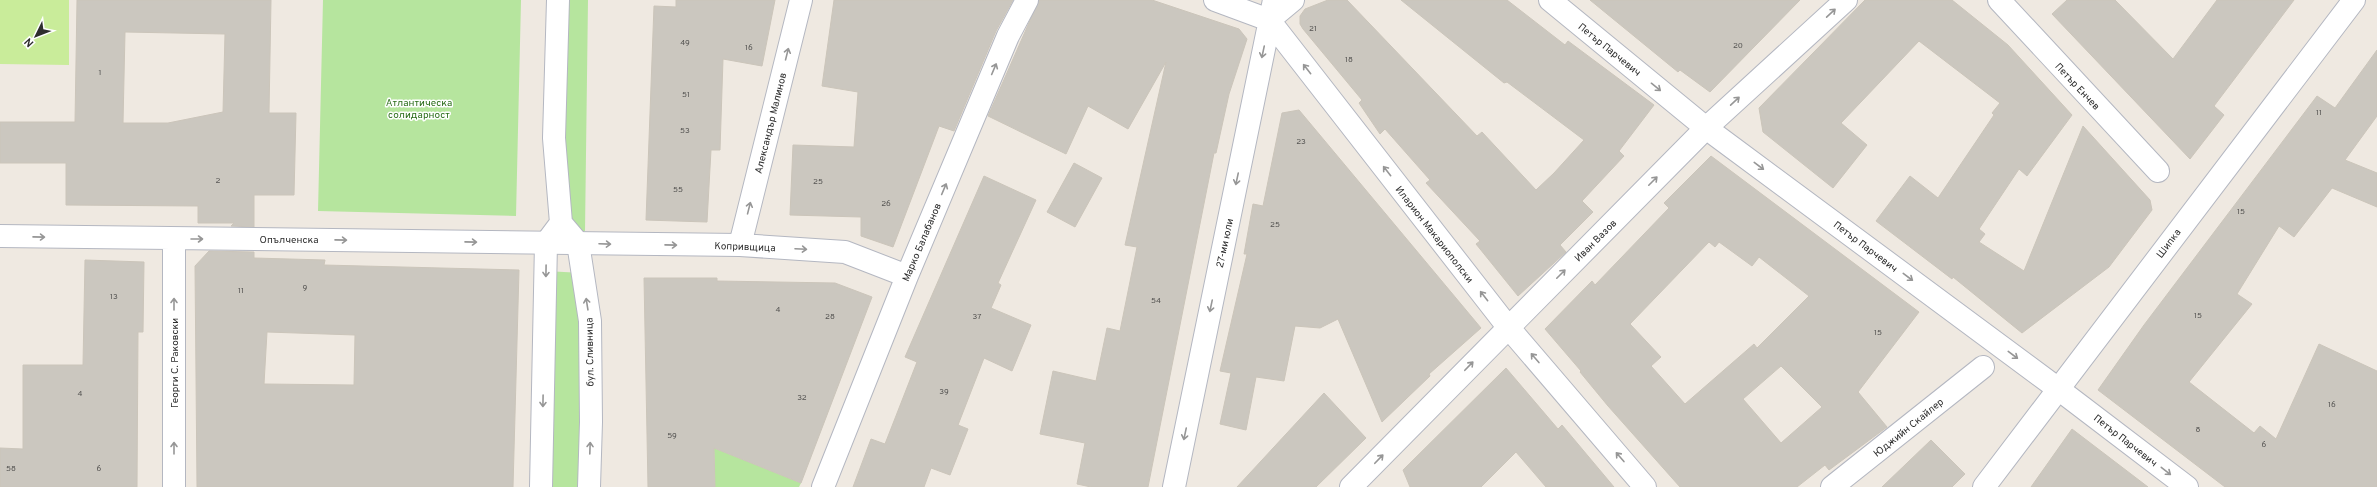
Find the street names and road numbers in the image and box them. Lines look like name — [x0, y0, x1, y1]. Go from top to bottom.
street label: Петър Парчевич — [1575, 21, 1643, 80]
street label: Петър Енчев — [2052, 61, 2102, 113]
street label: Александър Малинов — [753, 72, 790, 175]
street label: Иларион Макариополски — [1392, 184, 1476, 286]
street label: Марко Балабанов — [900, 201, 945, 284]
street label: 27-ми юли — [1214, 217, 1237, 269]
street label: Иван Вазов — [1572, 217, 1620, 265]
street label: Петър Парчевич — [1830, 219, 1900, 276]
street label: Шипка — [2154, 227, 2184, 261]
street label: Опълченска — [260, 234, 318, 247]
street label: Копривщица — [714, 240, 776, 255]
street label: бул. Сливница — [583, 317, 598, 387]
street label: Георги С. Раковски — [169, 318, 182, 408]
street label: Юджийн Скайлер — [1871, 396, 1947, 460]
street label: Петър Парчевич — [2091, 412, 2160, 470]

